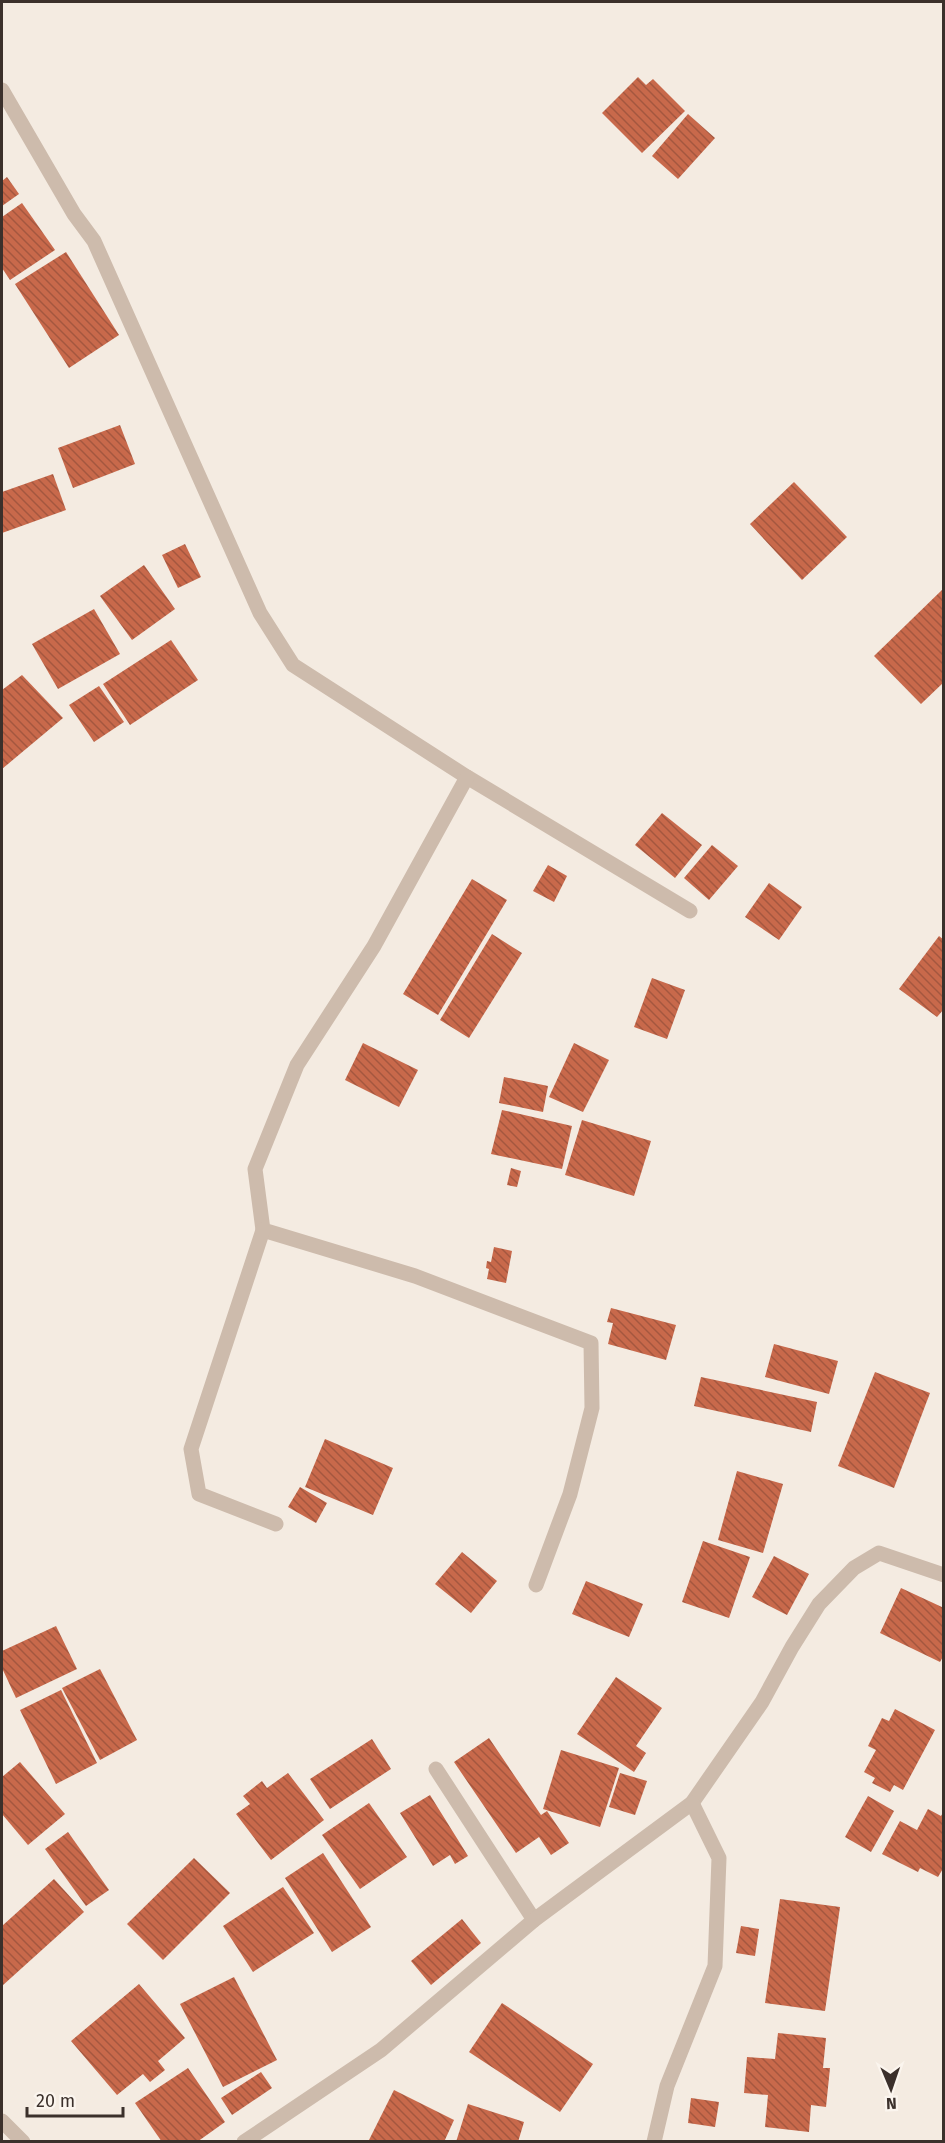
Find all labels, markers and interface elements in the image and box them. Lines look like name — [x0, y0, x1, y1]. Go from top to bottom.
north arrow — [861, 2059, 921, 2119]
scale bar — [27, 2080, 123, 2118]
text: 20 m — [36, 2090, 75, 2112]
text: N — [886, 2094, 897, 2113]

